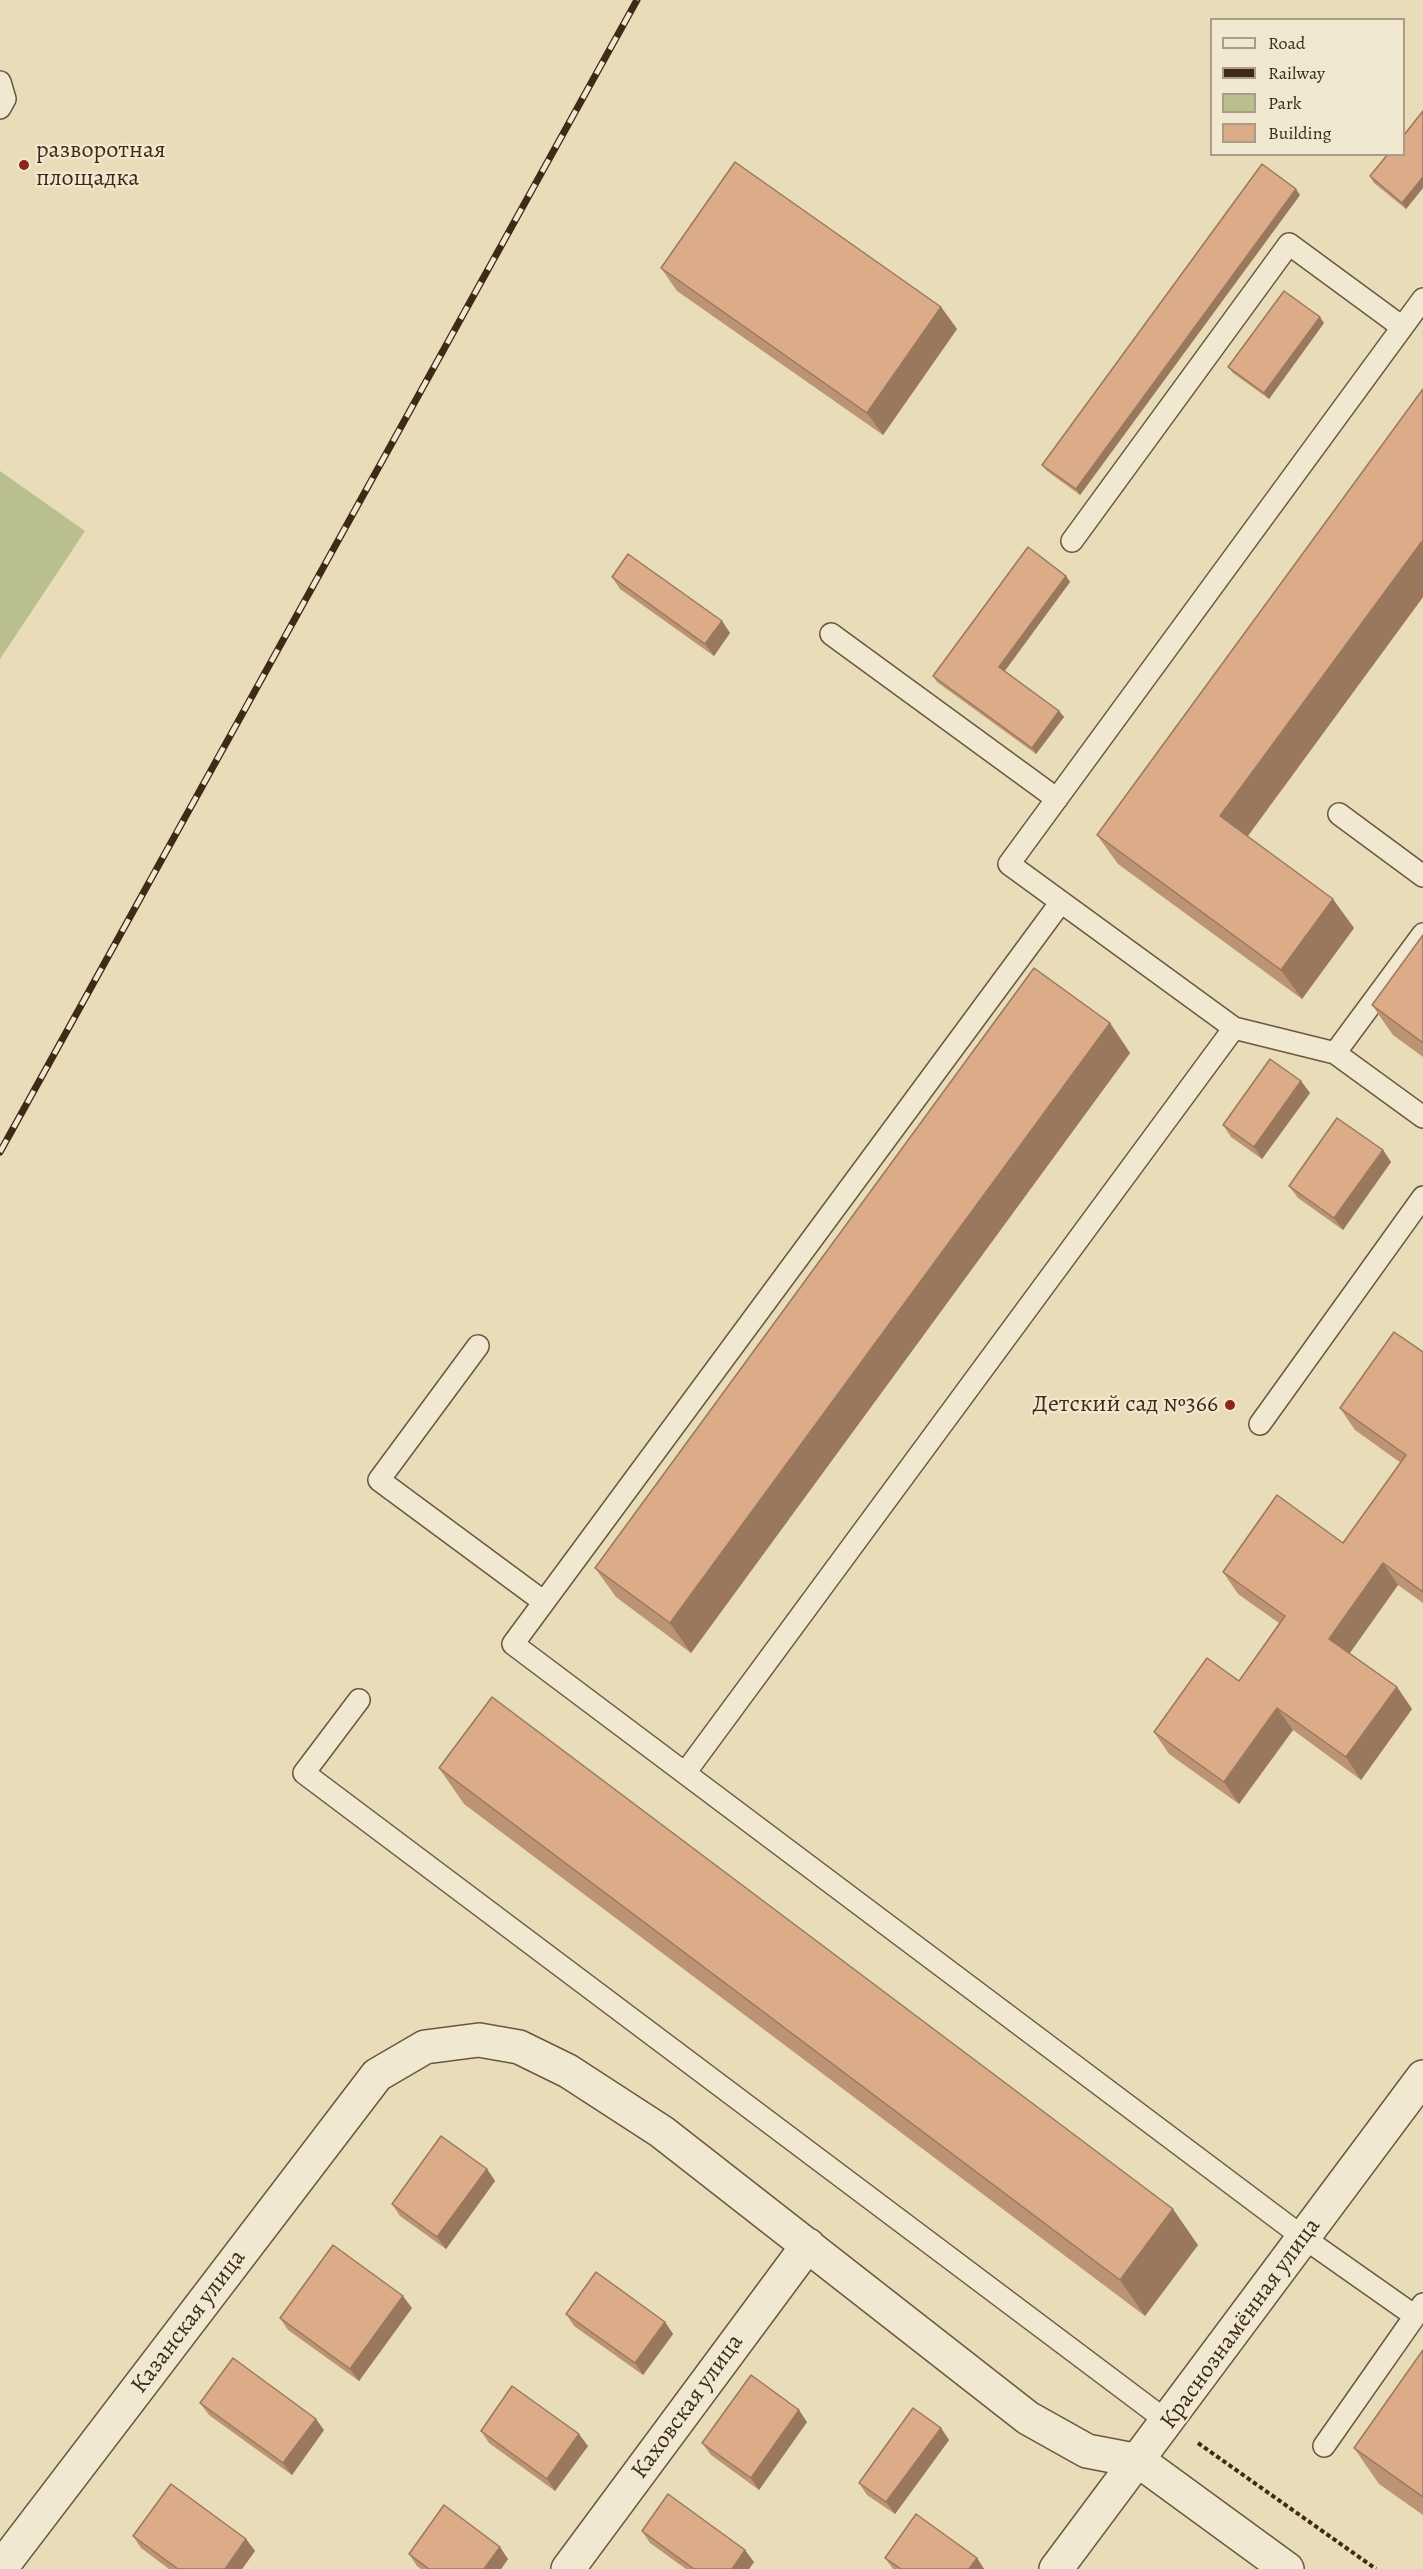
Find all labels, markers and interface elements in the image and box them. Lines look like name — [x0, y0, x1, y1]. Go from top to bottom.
legend — [1210, 18, 1405, 156]
text: Road — [1268, 31, 1305, 55]
text: Railway — [1268, 61, 1325, 85]
text: Park — [1268, 91, 1302, 115]
text: Building — [1268, 121, 1332, 145]
place label: разворотная площадка — [36, 137, 166, 193]
marker: разворотная площадка — [17, 158, 31, 172]
place label: Детский сад №366 — [1033, 1391, 1218, 1419]
marker: Детский сад №366 — [1223, 1398, 1237, 1412]
street label: Краснознамённая улица — [1155, 2213, 1327, 2435]
street label: Казанская улица — [126, 2244, 252, 2400]
street label: Каховская улица — [626, 2329, 750, 2485]

